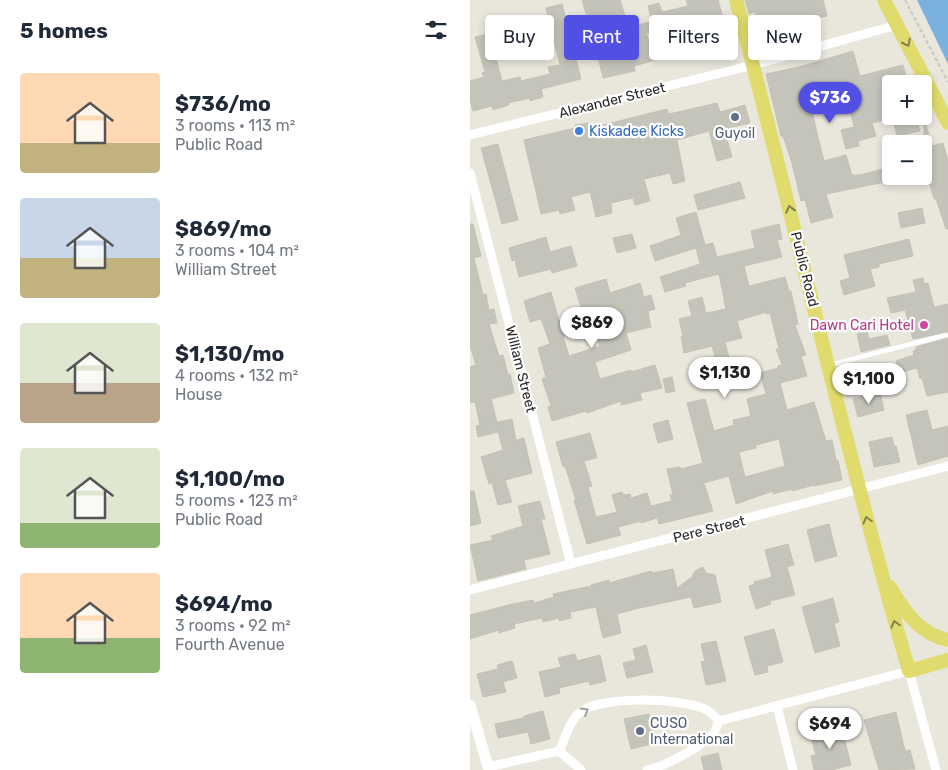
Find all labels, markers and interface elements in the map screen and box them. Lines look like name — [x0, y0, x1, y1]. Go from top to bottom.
chip: Buy — [485, 15, 554, 60]
chip: Rent — [564, 15, 639, 60]
chip: Filters — [649, 15, 738, 60]
chip: New — [748, 15, 821, 60]
icon: filters — [422, 16, 450, 44]
text: 5 homes — [20, 18, 108, 43]
one-way arrow — [901, 38, 911, 47]
map controls — [882, 75, 932, 185]
button: + — [882, 75, 932, 125]
street label: Alexander Street — [557, 79, 668, 122]
pin: $736 — [800, 82, 860, 124]
text: $736 — [810, 88, 850, 107]
text: $736/mo — [175, 91, 271, 116]
icon: home — [60, 93, 120, 153]
marker: Guyoil — [729, 111, 741, 123]
text: 3 rooms · 113 m² — [175, 116, 295, 135]
place label: Kiskadee Kicks — [589, 123, 684, 140]
marker: Kiskadee Kicks — [573, 125, 585, 137]
place label: Guyoil — [715, 125, 755, 142]
text: Public Road — [175, 135, 263, 154]
button: − — [882, 135, 932, 185]
one-way arrow — [785, 205, 796, 214]
text: $869/mo — [175, 216, 272, 241]
icon: home — [60, 218, 120, 278]
street label: Public Road — [787, 230, 822, 308]
text: 3 rooms · 104 m² — [175, 241, 299, 260]
text: William Street — [175, 260, 277, 279]
pin: $869 — [562, 306, 622, 349]
text: $869 — [571, 313, 613, 332]
place label: Dawn Cari Hotel — [810, 317, 914, 334]
marker: Dawn Cari Hotel — [918, 319, 930, 331]
street label: William Street — [502, 324, 540, 415]
text: $1,130/mo — [175, 341, 284, 366]
icon: home — [60, 343, 120, 403]
pin: $1,130 — [684, 356, 766, 399]
pin: $1,100 — [828, 362, 910, 405]
text: $1,130 — [699, 363, 751, 382]
text: 4 rooms · 132 m² — [175, 366, 298, 385]
text: $1,100 — [843, 369, 895, 388]
text: House — [175, 385, 222, 404]
text: $1,100/mo — [175, 466, 285, 491]
icon: home — [60, 468, 120, 528]
text: 5 rooms · 123 m² — [175, 491, 298, 510]
text: Public Road — [175, 510, 263, 529]
street label: Pere Street — [671, 512, 747, 547]
one-way arrow — [862, 516, 872, 525]
text: $694/mo — [175, 591, 273, 616]
icon: home — [60, 593, 120, 653]
text: 3 rooms · 92 m² — [175, 616, 291, 635]
one-way arrow — [891, 621, 901, 629]
text: Fourth Avenue — [175, 635, 285, 654]
one-way arrow — [580, 707, 589, 717]
pin: $694 — [800, 708, 860, 750]
text: $694 — [809, 714, 851, 733]
place label: CUSO International — [650, 715, 734, 748]
marker: CUSO International — [634, 725, 646, 737]

